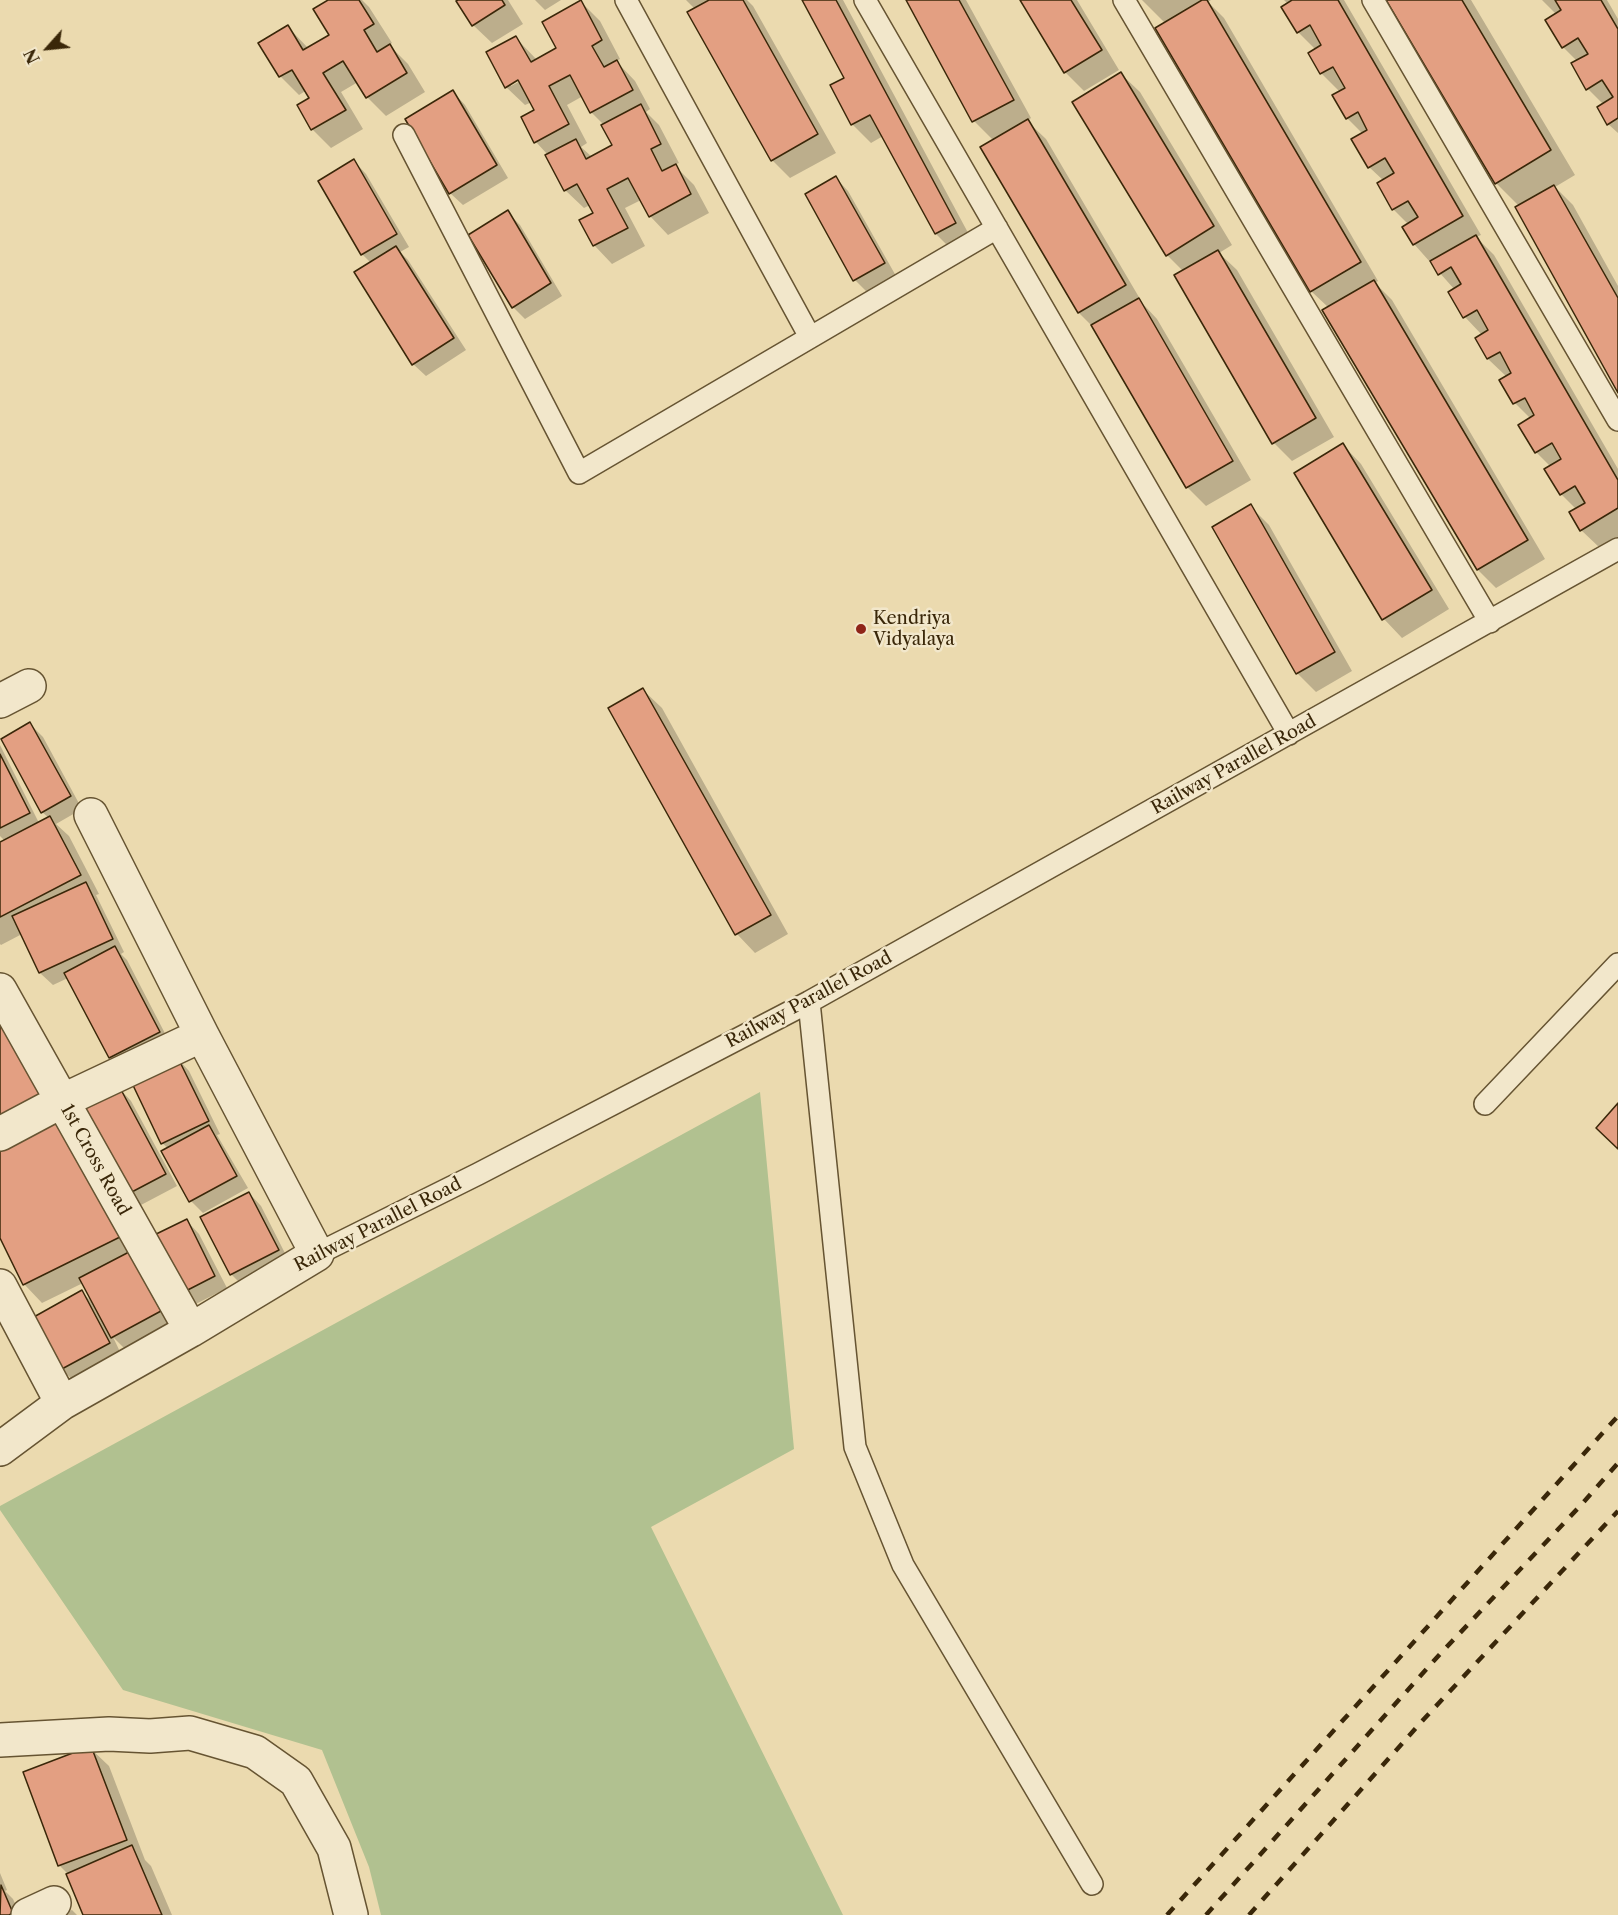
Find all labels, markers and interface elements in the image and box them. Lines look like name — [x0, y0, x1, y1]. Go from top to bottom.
north arrow — [18, 18, 78, 78]
text: N — [20, 45, 44, 67]
place label: Kendriya Vidyalaya — [873, 608, 955, 650]
marker: Kendriya Vidyalaya — [854, 622, 868, 636]
street label: Railway Parallel Road — [1148, 711, 1320, 819]
street label: Railway Parallel Road — [722, 947, 896, 1053]
street label: 1st Cross Road — [56, 1101, 134, 1219]
street label: Railway Parallel Road — [291, 1173, 465, 1277]

